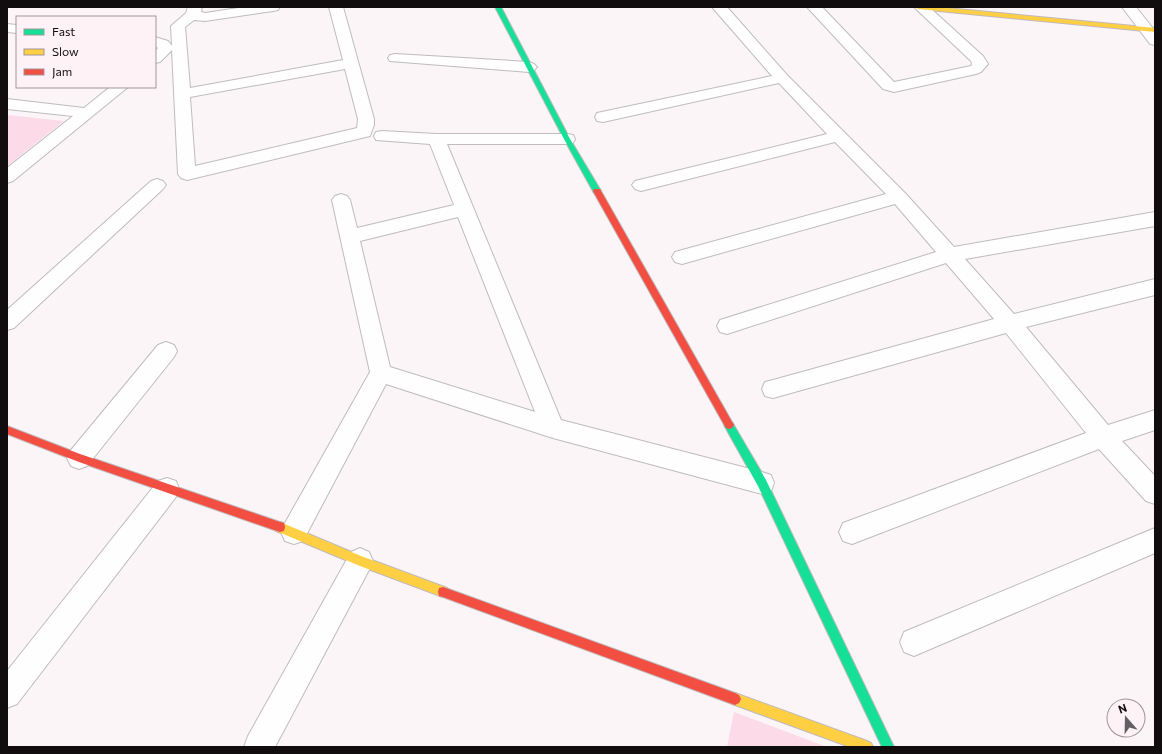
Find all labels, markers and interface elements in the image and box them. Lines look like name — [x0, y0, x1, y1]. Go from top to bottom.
legend — [16, 16, 156, 88]
text: Fast — [52, 24, 75, 38]
text: Slow — [52, 44, 79, 58]
text: Jam — [52, 64, 72, 79]
north arrow — [1106, 698, 1146, 738]
text: N — [1116, 701, 1129, 716]

